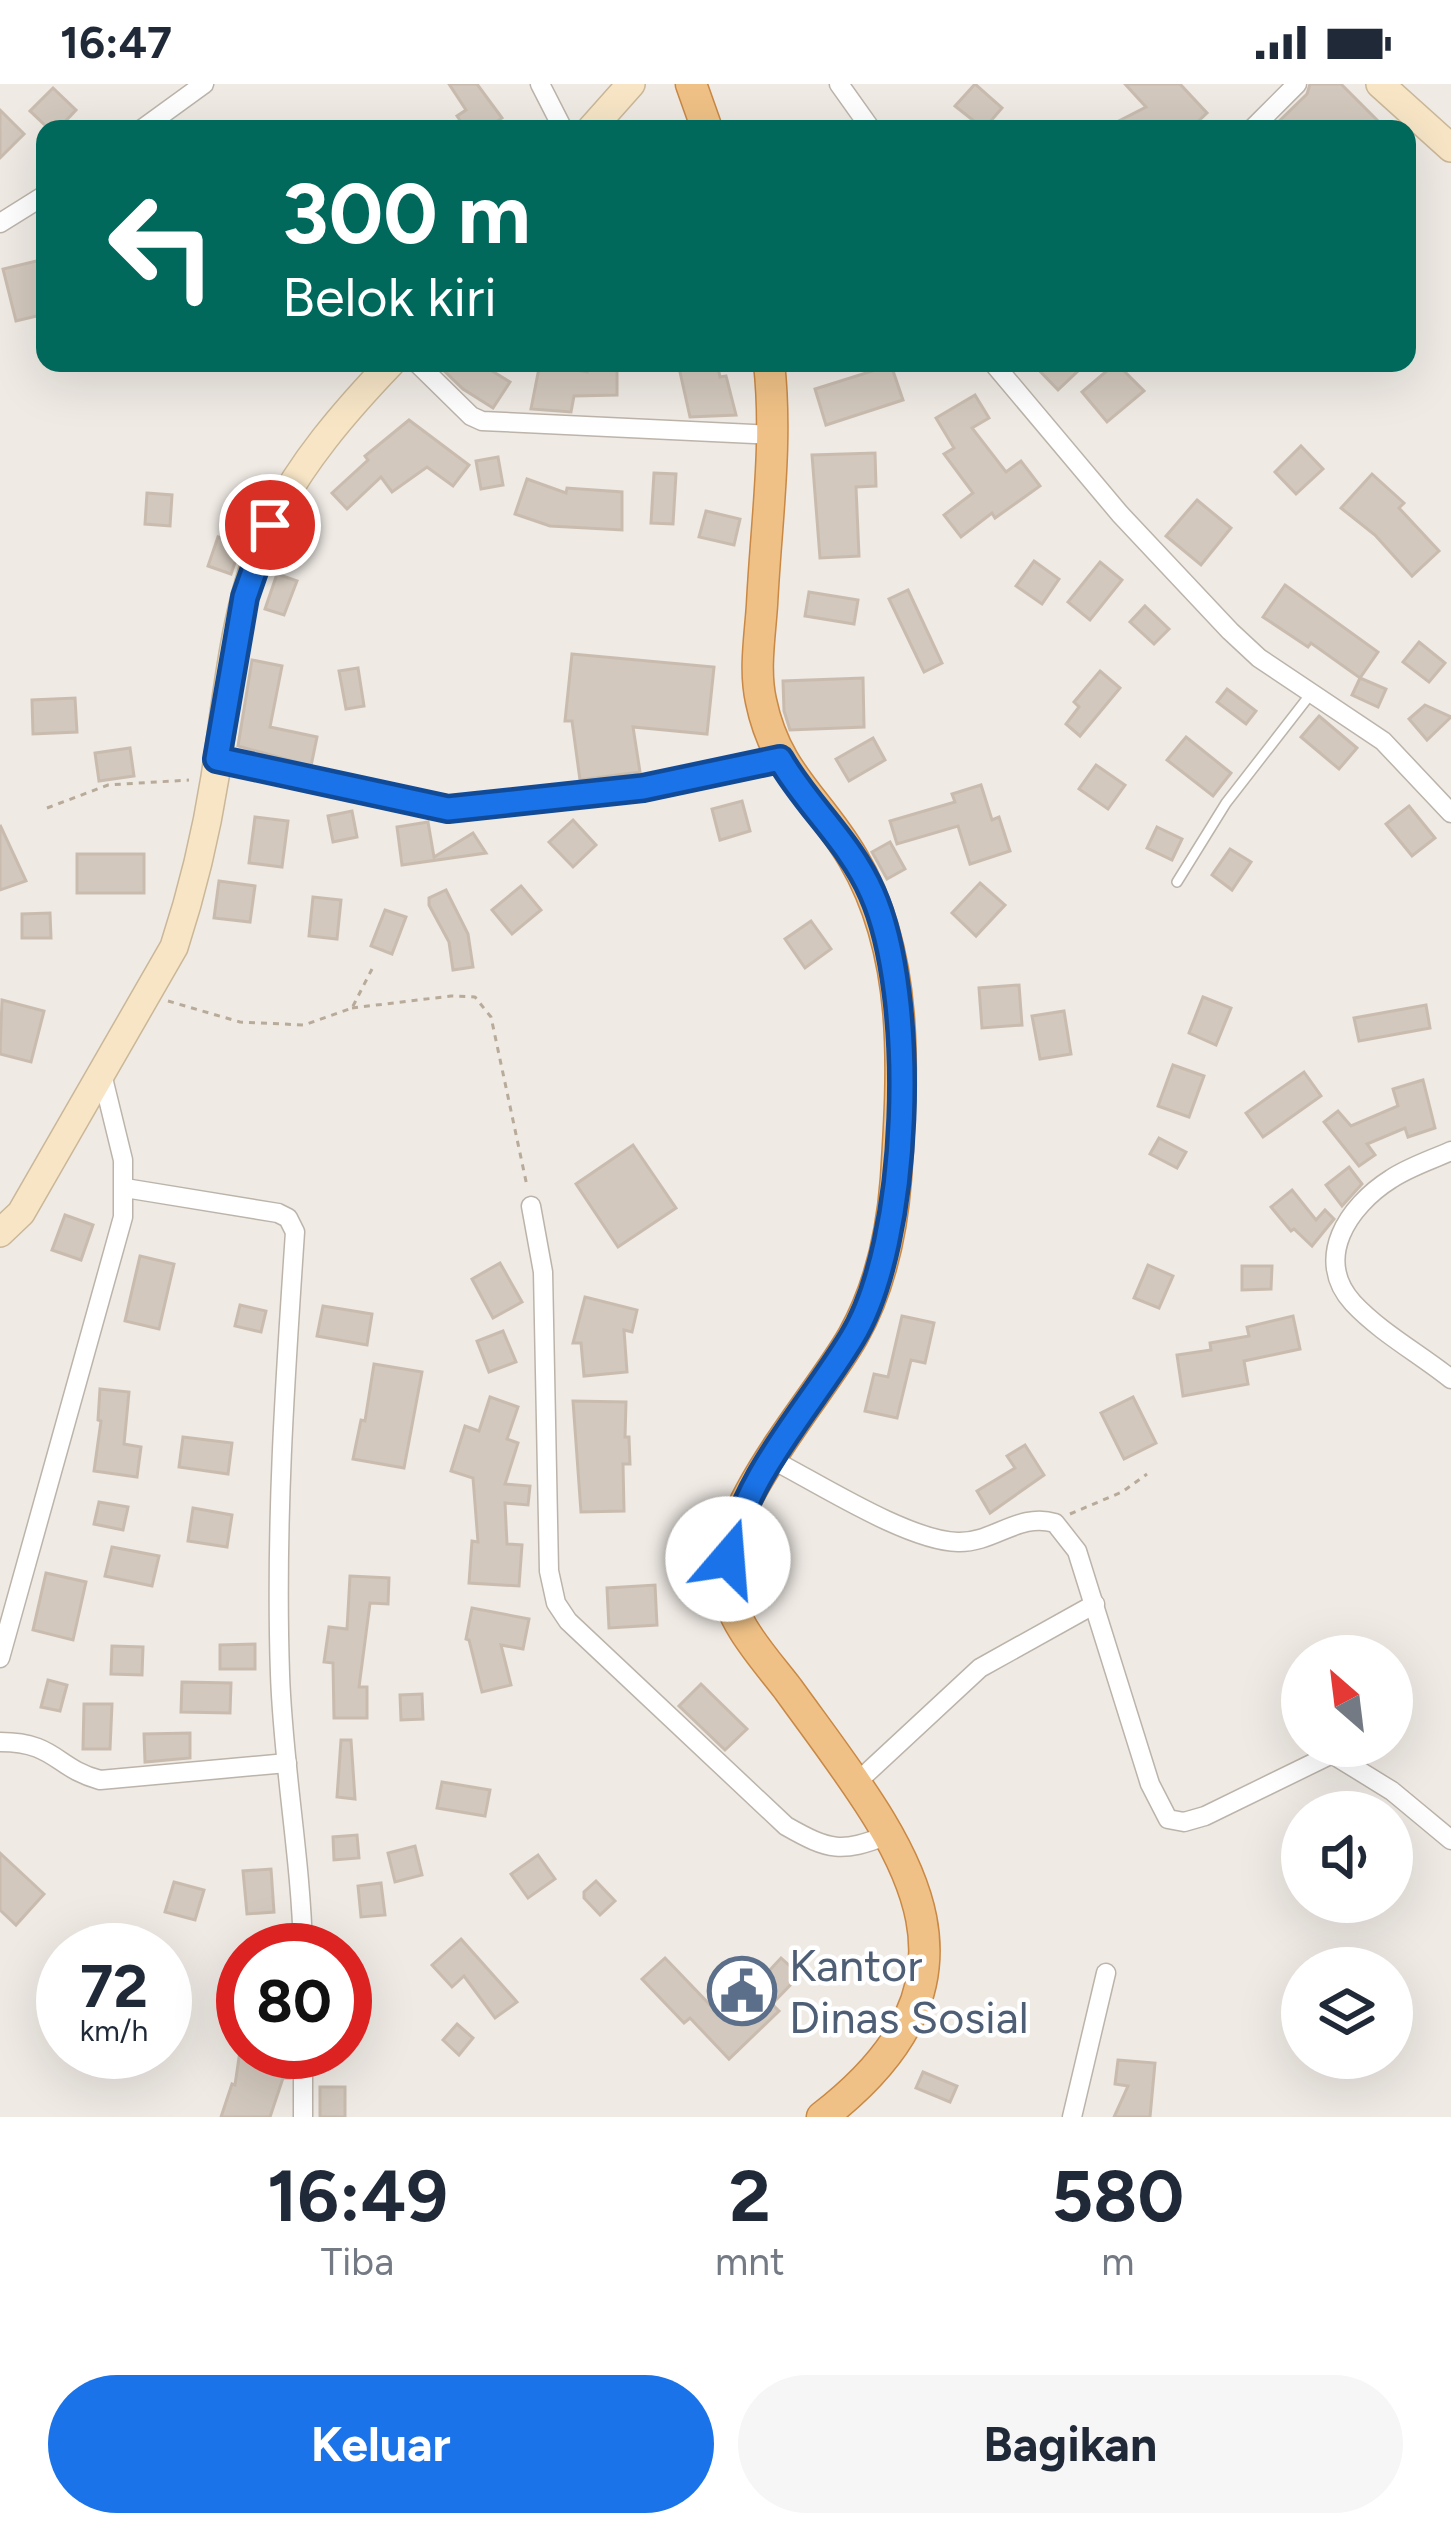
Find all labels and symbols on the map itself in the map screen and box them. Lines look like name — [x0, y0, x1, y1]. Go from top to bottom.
pin — [219, 474, 321, 576]
position arrow — [665, 1496, 791, 1622]
north arrow — [1281, 1635, 1413, 1767]
speed limit sign: 80 — [216, 1923, 372, 2079]
place label: Kantor Dinas Sosial — [789, 1938, 1029, 2044]
public building icon: Kantor Dinas Sosial — [707, 1956, 777, 2026]

